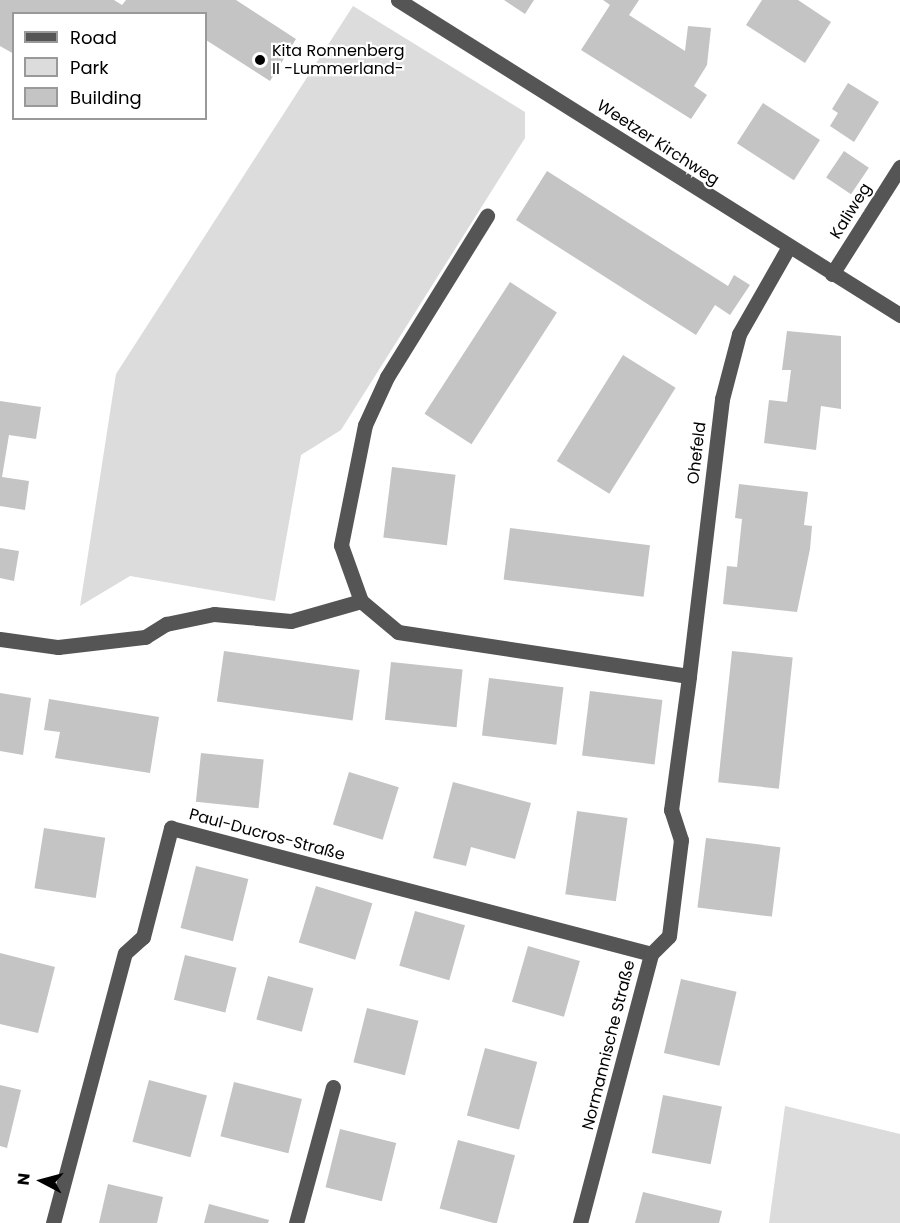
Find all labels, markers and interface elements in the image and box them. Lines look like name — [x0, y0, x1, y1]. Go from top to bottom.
legend — [12, 12, 207, 120]
text: Road — [70, 25, 117, 50]
place label: Kita Ronnenberg II -Lummerland- — [272, 41, 405, 79]
marker: Kita Ronnenberg II -Lummerland- — [253, 53, 267, 67]
text: Park — [70, 55, 109, 80]
text: Building — [70, 85, 142, 110]
street label: Weetzer Kirchweg — [593, 96, 723, 190]
street label: Kaliweg — [826, 180, 876, 242]
street label: Ohefeld — [684, 421, 710, 485]
street label: Paul-Ducros-Straße — [187, 805, 347, 865]
street label: Normannische Straße — [579, 958, 639, 1132]
north arrow — [12, 1151, 72, 1211]
text: N — [12, 1172, 36, 1186]

